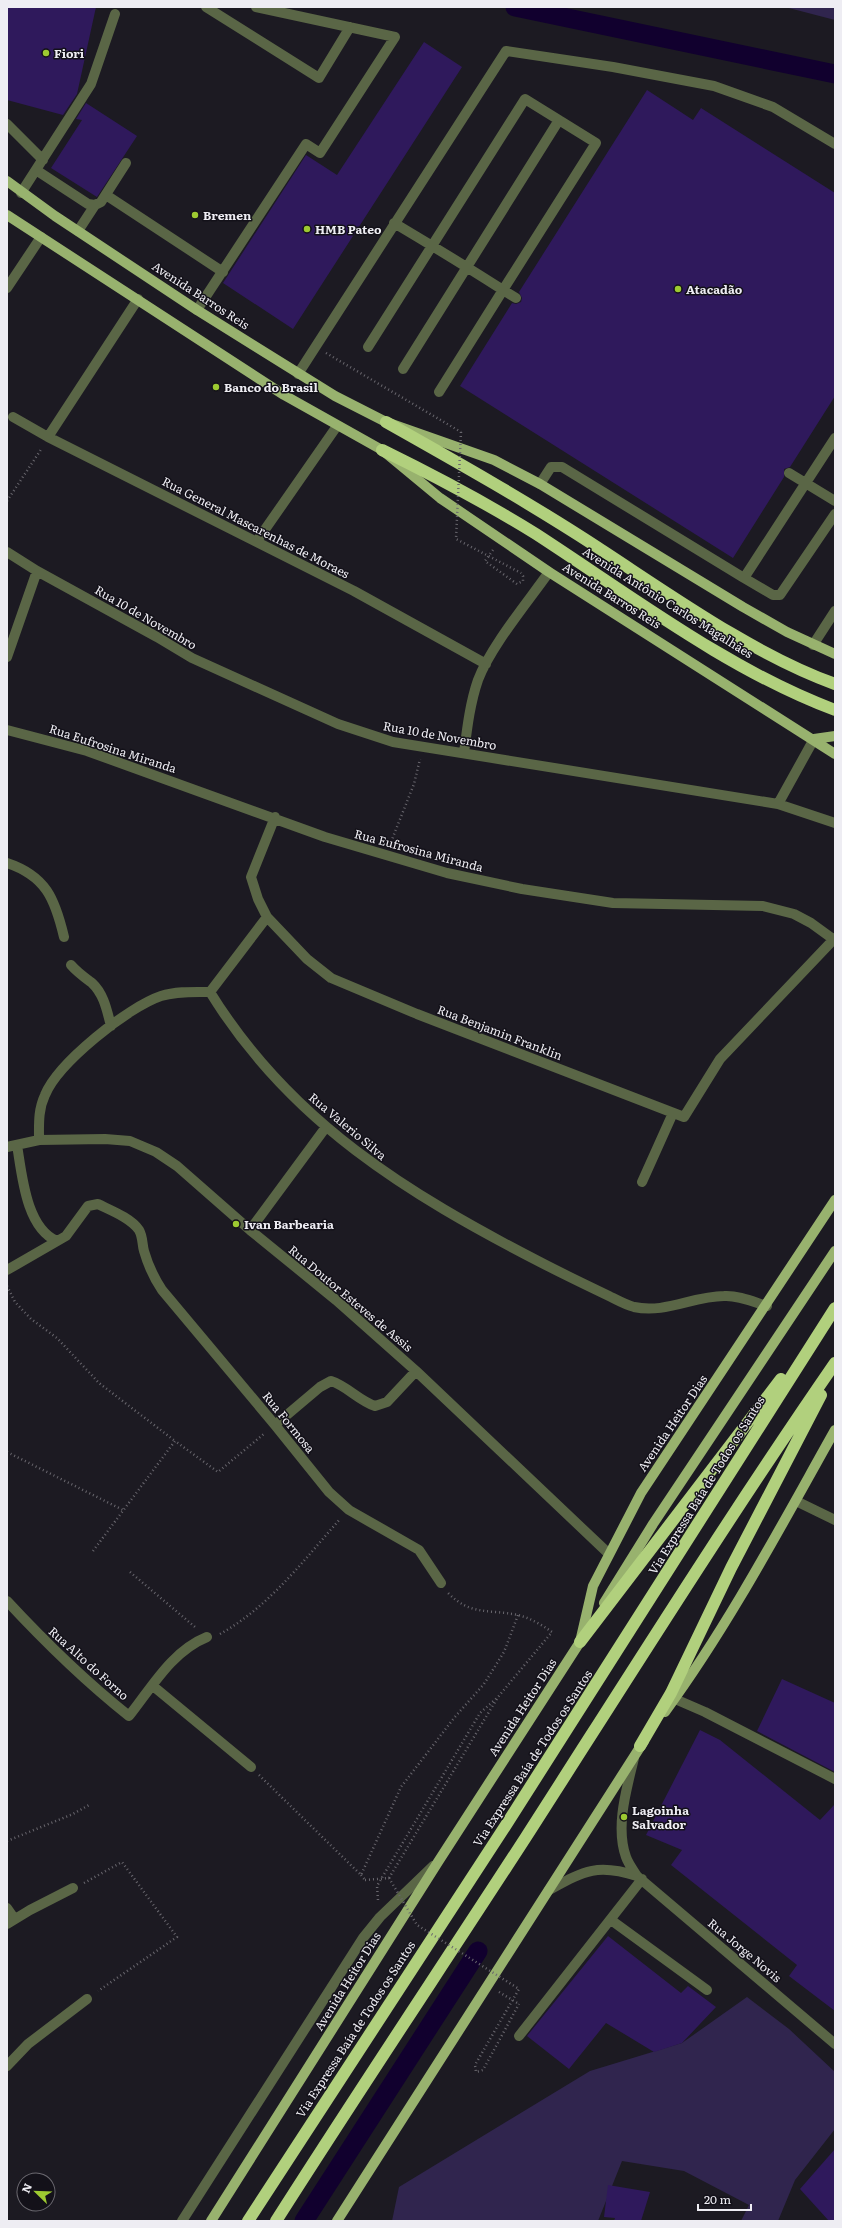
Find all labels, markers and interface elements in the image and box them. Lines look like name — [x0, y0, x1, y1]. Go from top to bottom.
place label: Fiori — [54, 44, 85, 62]
marker: Fiori — [41, 48, 51, 58]
place label: Bremen — [203, 206, 252, 224]
marker: Bremen — [190, 210, 200, 220]
place label: HMB Pateo — [315, 220, 382, 238]
marker: HMB Pateo — [302, 224, 312, 234]
street label: Avenida Barros Reis — [149, 257, 254, 334]
place label: Atacadão — [686, 280, 743, 298]
marker: Atacadão — [673, 284, 683, 294]
place label: Banco do Brasil — [224, 378, 318, 396]
marker: Banco do Brasil — [211, 382, 221, 392]
street label: Rua General Mascarenhas de Moraes — [159, 472, 353, 583]
street label: Avenida Antônio Carlos Magalhães — [579, 542, 757, 662]
street label: Avenida Barros Reis — [559, 557, 665, 633]
street label: Rua 10 de Novembro — [92, 580, 200, 654]
street label: Rua 10 de Novembro — [382, 716, 498, 754]
street label: Rua Eufrosina Miranda — [47, 719, 179, 777]
street label: Rua Eufrosina Miranda — [353, 824, 486, 876]
street label: Rua Benjamin Franklin — [435, 1000, 565, 1064]
street label: Rua Valerio Silva — [305, 1088, 391, 1164]
place label: Ivan Barbearia — [244, 1215, 334, 1233]
marker: Ivan Barbearia — [231, 1219, 241, 1229]
street label: Rua Doutor Esteves de Assis — [285, 1241, 417, 1356]
street label: Avenida Heitor Dias — [633, 1371, 711, 1475]
street label: Rua Formosa — [259, 1387, 320, 1457]
street label: Via Expressa Baía de Todos os Santos — [643, 1392, 769, 1578]
street label: Rua Alto do Forno — [45, 1622, 133, 1704]
street label: Avenida Heitor Dias — [484, 1654, 561, 1759]
street label: Via Expressa Baía de Todos os Santos — [468, 1666, 596, 1850]
place label: Lagoinha Salvador — [632, 1801, 689, 1833]
marker: Lagoinha Salvador — [619, 1812, 629, 1822]
street label: Rua Jorge Novis — [704, 1914, 786, 1987]
street label: Avenida Heitor Dias — [309, 1928, 385, 2034]
street label: Via Expressa Baía de Todos os Santos — [291, 1937, 419, 2121]
north arrow — [16, 2172, 56, 2212]
text: N — [17, 2180, 35, 2195]
scale bar — [698, 2186, 751, 2212]
text: 20 m — [704, 2190, 731, 2208]

